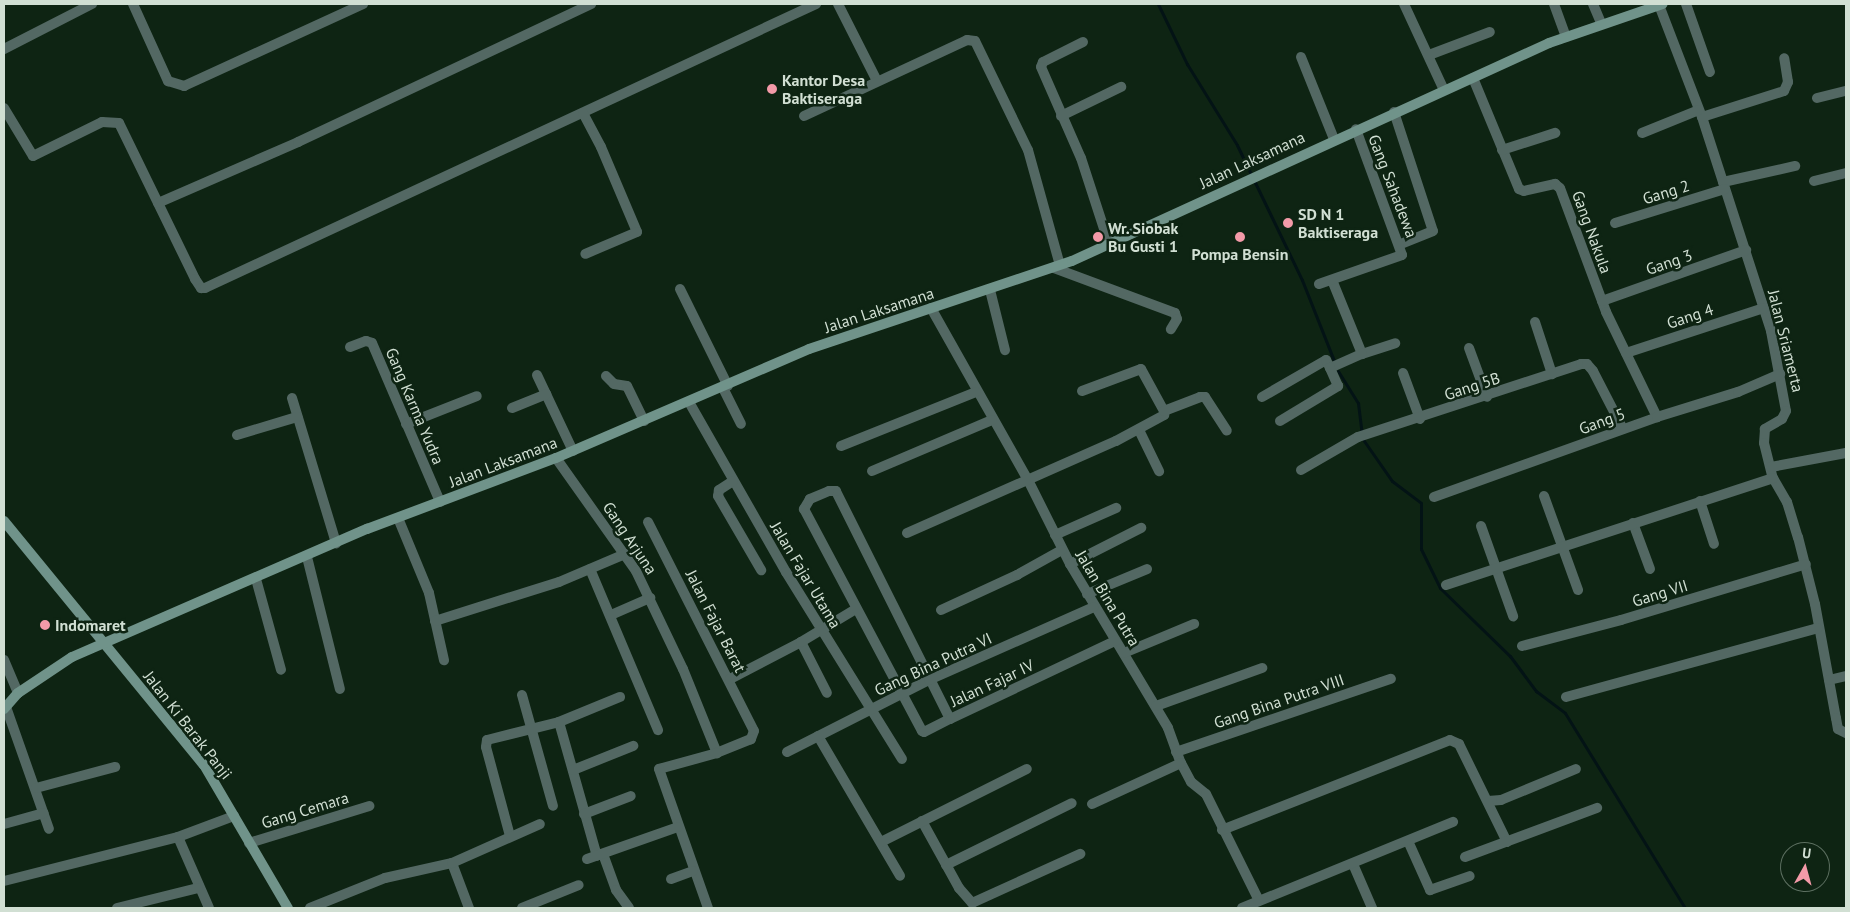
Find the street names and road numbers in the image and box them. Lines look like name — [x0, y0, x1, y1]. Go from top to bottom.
street label: Jalan Laksamana — [1196, 127, 1308, 193]
street label: Gang Sahadewa — [1365, 132, 1421, 240]
street label: Gang 2 — [1640, 176, 1692, 208]
street label: Gang Nakula — [1568, 188, 1616, 276]
street label: Gang 3 — [1643, 245, 1695, 279]
street label: Jalan Laksamana — [822, 283, 936, 337]
street label: Jalan Sriamerta — [1764, 288, 1808, 394]
street label: Gang 4 — [1664, 299, 1716, 333]
street label: Gang Karma Yudra — [382, 344, 448, 468]
street label: Gang 5B — [1442, 368, 1502, 404]
street label: Gang 5 — [1576, 404, 1628, 438]
street label: Jalan Laksamana — [446, 433, 560, 491]
street label: Gang Arjuna — [599, 498, 661, 578]
street label: Jalan Fajar Utama — [767, 518, 845, 632]
street label: Jalan Bina Putra — [1072, 547, 1144, 649]
street label: Jalan Fajar Barat — [682, 567, 750, 675]
street label: Gang VII — [1630, 575, 1690, 611]
street label: Gang Bina Putra VI — [871, 628, 995, 700]
street label: Jalan Fajar IV — [947, 655, 1037, 711]
street label: Jalan Ki Barak Panji — [140, 667, 236, 783]
street label: Gang Bina Putra VIII — [1211, 670, 1347, 732]
street label: Gang Cemara — [259, 788, 351, 832]

